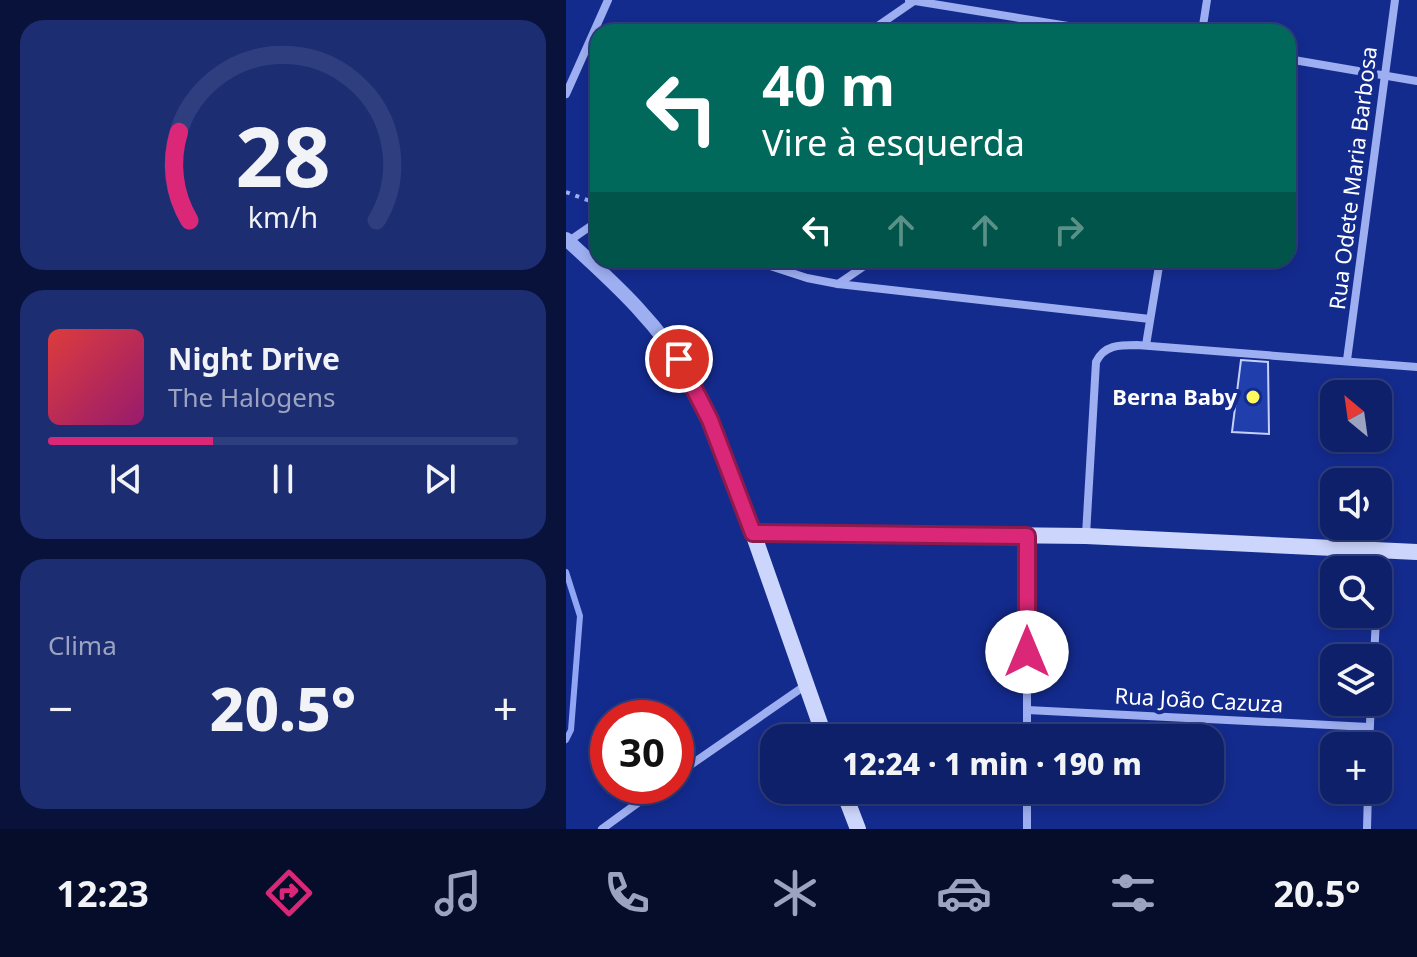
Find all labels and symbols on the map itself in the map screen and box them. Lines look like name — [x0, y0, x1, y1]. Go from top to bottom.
street label: Rua Odete Maria Barbosa — [1321, 44, 1383, 311]
pin — [645, 325, 713, 393]
north arrow — [1320, 380, 1392, 452]
place label: Berna Baby — [1112, 381, 1237, 411]
marker: Berna Baby — [1244, 388, 1262, 406]
position arrow — [985, 610, 1069, 694]
street label: Rua João Cazuza — [1114, 680, 1284, 718]
speed limit sign: 30 — [590, 700, 694, 804]

